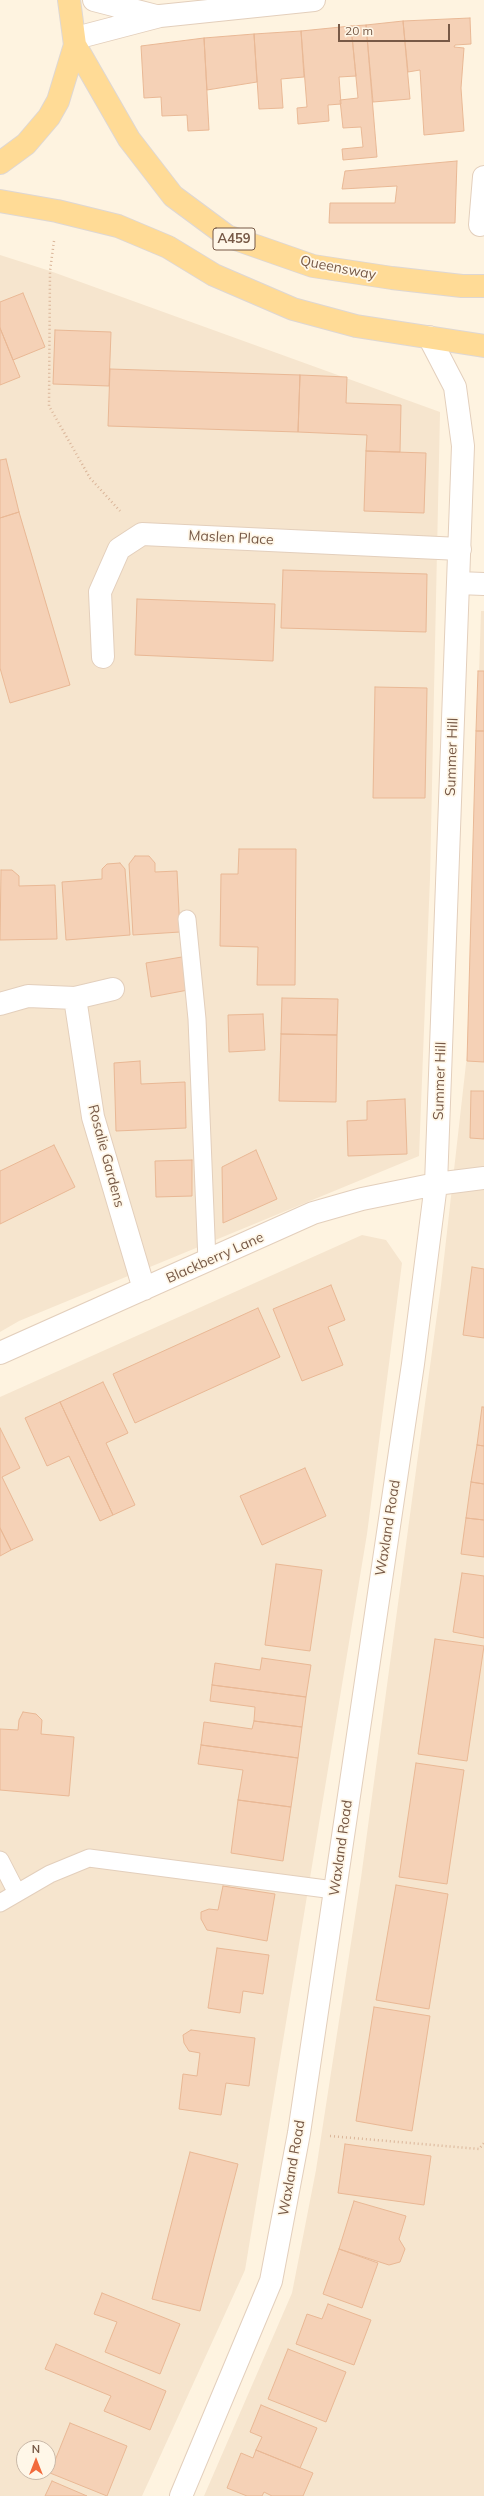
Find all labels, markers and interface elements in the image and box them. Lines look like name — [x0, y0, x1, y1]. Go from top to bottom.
scale bar — [340, 16, 452, 42]
text: 20 m — [345, 23, 373, 38]
road number: A459 — [213, 228, 255, 250]
street label: Queensway — [299, 252, 377, 284]
street label: Maslen Place — [188, 527, 274, 549]
street label: Summer Hill — [442, 718, 462, 796]
street label: Summer Hill — [430, 1042, 450, 1120]
street label: Rosalie Gardens — [84, 1103, 128, 1209]
street label: Blackberry Lane — [164, 1229, 266, 1287]
street label: Waxland Road — [372, 1479, 404, 1577]
street label: Waxland Road — [326, 1799, 356, 1897]
street label: Waxland Road — [275, 2119, 309, 2217]
north arrow — [16, 2440, 56, 2480]
text: N — [32, 2442, 40, 2456]

